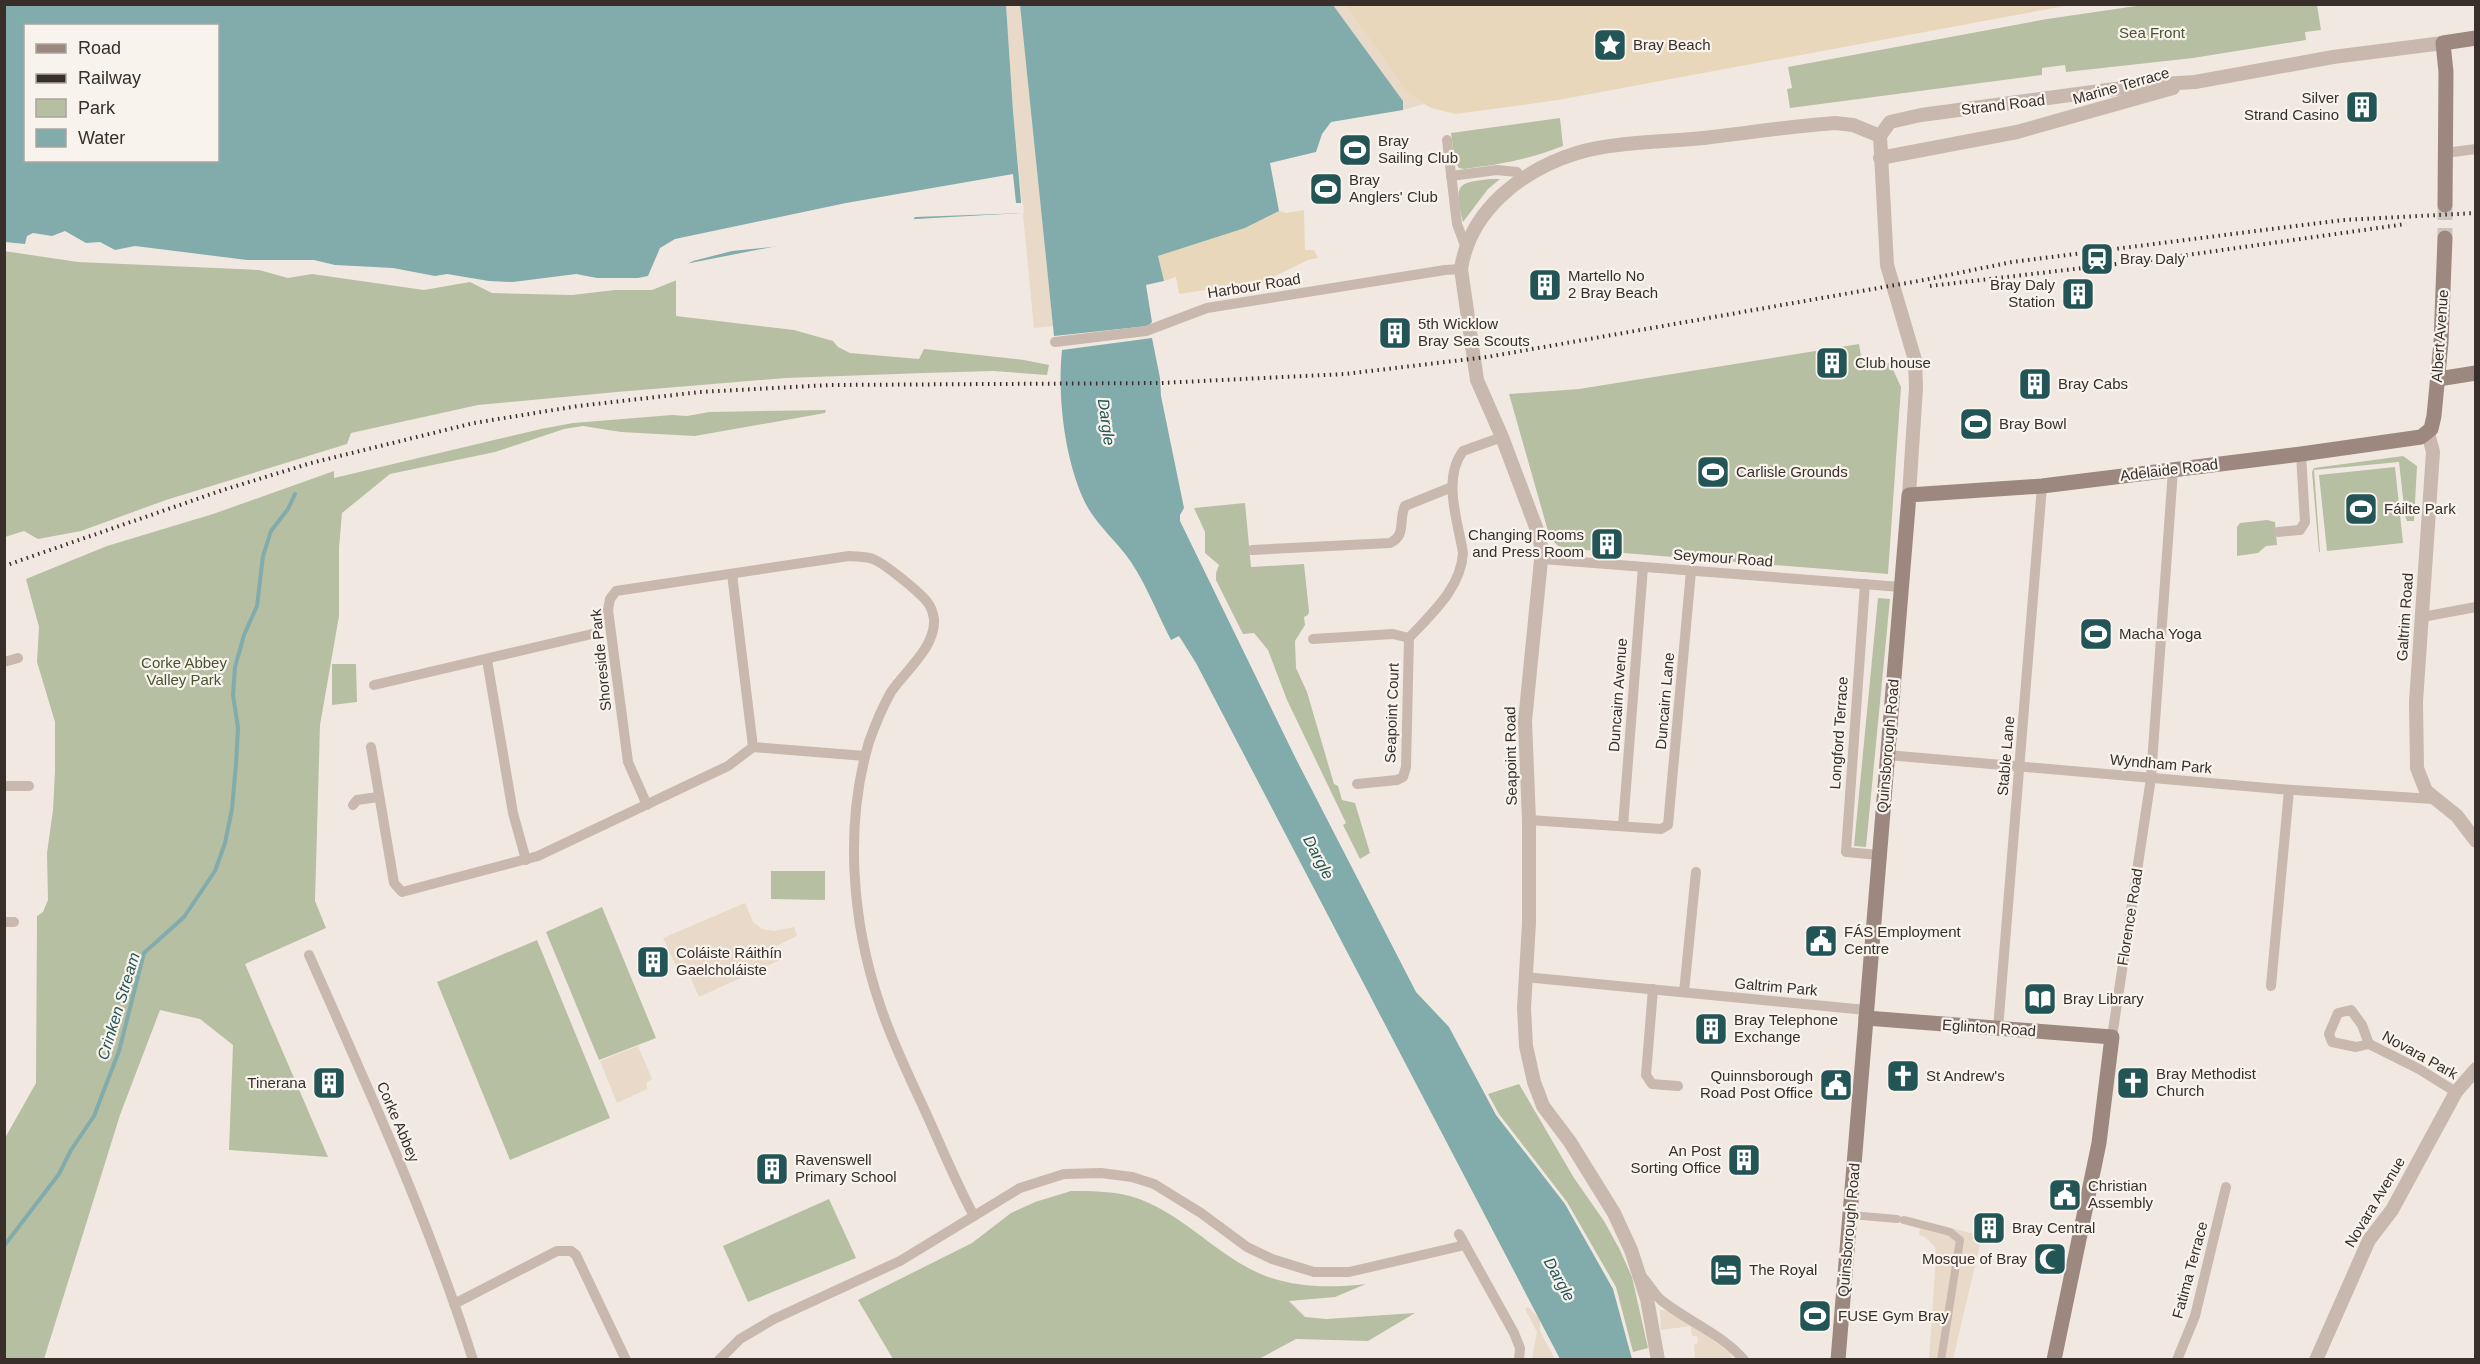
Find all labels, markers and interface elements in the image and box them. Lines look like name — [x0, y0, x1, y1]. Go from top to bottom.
legend — [24, 24, 219, 162]
park label: Sea Front — [2119, 24, 2186, 41]
place icon: Bray Beach — [1592, 27, 1628, 63]
place label: Bray Beach — [1633, 36, 1711, 53]
text: Road — [78, 38, 121, 58]
street label: Marine Terrace — [2071, 64, 2171, 107]
text: Railway — [78, 68, 141, 88]
place label: Silver Strand Casino — [2244, 89, 2339, 123]
building icon: Silver Strand Casino — [2344, 89, 2380, 125]
street label: Strand Road — [1960, 91, 2046, 118]
text: Park — [78, 98, 116, 118]
text: Water — [78, 128, 125, 148]
sports icon: Bray Sailing Club — [1337, 132, 1373, 168]
place label: Bray Sailing Club — [1378, 132, 1458, 166]
sports icon: Bray Anglers' Club — [1308, 171, 1344, 207]
place label: Bray Anglers' Club — [1349, 171, 1438, 205]
station icon: Bray Daly — [2079, 241, 2115, 277]
place label: Bray Daly — [2120, 250, 2186, 267]
building icon: Martello No 2 Bray Beach — [1527, 267, 1563, 303]
place label: Martello No 2 Bray Beach — [1568, 267, 1658, 301]
street label: Harbour Road — [1206, 270, 1302, 301]
place label: Bray Daly Station — [1990, 276, 2055, 310]
building icon: Bray Daly Station — [2060, 276, 2096, 312]
street label: Albert Avenue — [2428, 289, 2451, 383]
building icon: 5th Wicklow Bray Sea Scouts — [1377, 315, 1413, 351]
place label: 5th Wicklow Bray Sea Scouts — [1418, 315, 1530, 349]
building icon: Club house — [1814, 345, 1850, 381]
place label: Club house — [1855, 354, 1931, 371]
building icon: Bray Cabs — [2017, 366, 2053, 402]
place label: Bray Cabs — [2058, 375, 2128, 392]
water label: Dargle — [1095, 398, 1118, 447]
sports icon: Bray Bowl — [1958, 406, 1994, 442]
place label: Bray Bowl — [1999, 415, 2067, 432]
sports icon: Carlisle Grounds — [1695, 454, 1731, 490]
street label: Adelaide Road — [2119, 455, 2219, 484]
place label: Carlisle Grounds — [1736, 463, 1848, 480]
sports icon: Fáilte Park — [2343, 491, 2379, 527]
place label: Fáilte Park — [2384, 500, 2456, 517]
place label: Changing Rooms and Press Room — [1468, 526, 1584, 560]
building icon: Changing Rooms and Press Room — [1589, 526, 1625, 562]
street label: Seymour Road — [1673, 546, 1774, 569]
street label: Galtrim Road — [2393, 572, 2416, 662]
street label: Shoreside Park — [587, 608, 614, 712]
sports icon: Macha Yoga — [2078, 616, 2114, 652]
place label: Macha Yoga — [2119, 625, 2202, 642]
street label: Duncairn Avenue — [1605, 638, 1630, 752]
street label: Duncairn Lane — [1652, 652, 1677, 750]
park label: Corke Abbey Valley Park — [141, 654, 227, 688]
street label: Seapoint Court — [1381, 662, 1402, 763]
street label: Longford Terrace — [1826, 676, 1851, 790]
street label: Quinsborough Road — [1873, 678, 1902, 814]
street label: Seapoint Road — [1501, 706, 1520, 806]
street label: Stable Lane — [1994, 715, 2017, 797]
street label: Wyndham Park — [2109, 751, 2213, 776]
water label: Dargle — [1300, 832, 1337, 882]
street label: Florence Road — [2113, 867, 2146, 967]
public building icon: FÁS Employment Centre — [1803, 923, 1839, 959]
place label: FÁS Employment Centre — [1844, 923, 1962, 957]
building icon: Coláiste Ráithín Gaelcholáiste — [635, 944, 671, 980]
place label: Coláiste Ráithín Gaelcholáiste — [676, 944, 782, 978]
water label: Crinken Stream — [94, 951, 143, 1062]
street label: Galtrim Park — [1734, 974, 1819, 999]
library icon: Bray Library — [2022, 981, 2058, 1017]
place label: Bray Library — [2063, 990, 2144, 1007]
building icon: Bray Telephone Exchange — [1693, 1011, 1729, 1047]
place label: Bray Telephone Exchange — [1734, 1011, 1838, 1045]
street label: Eglinton Road — [1941, 1016, 2037, 1039]
street label: Novara Park — [2380, 1027, 2461, 1082]
church icon: St Andrew's — [1885, 1058, 1921, 1094]
building icon: Tinerana — [311, 1065, 347, 1101]
church icon: Bray Methodist Church — [2115, 1065, 2151, 1101]
place label: Bray Methodist Church — [2156, 1065, 2257, 1099]
place label: Quinnsborough Road Post Office — [1700, 1067, 1813, 1101]
public building icon: Quinnsborough Road Post Office — [1818, 1067, 1854, 1103]
place label: St Andrew's — [1926, 1067, 2005, 1084]
place label: Tinerana — [247, 1074, 307, 1091]
street label: Corke Abbey — [374, 1079, 423, 1165]
place label: An Post Sorting Office — [1630, 1142, 1722, 1176]
building icon: An Post Sorting Office — [1726, 1142, 1762, 1178]
building icon: Ravenswell Primary School — [754, 1151, 790, 1187]
place label: Ravenswell Primary School — [795, 1151, 897, 1185]
street label: Novara Avenue — [2341, 1154, 2408, 1250]
street label: Quinsborough Road — [1834, 1162, 1863, 1298]
public building icon: Christian Assembly — [2047, 1177, 2083, 1213]
place label: Christian Assembly — [2088, 1177, 2154, 1211]
building icon: Bray Central — [1971, 1210, 2007, 1246]
place label: Bray Central — [2012, 1219, 2095, 1236]
street label: Fatima Terrace — [2168, 1219, 2211, 1320]
mosque icon: Mosque of Bray — [2032, 1241, 2068, 1277]
place label: Mosque of Bray — [1922, 1250, 2027, 1267]
hotel icon: The Royal — [1708, 1252, 1744, 1288]
water label: Dargle — [1541, 1255, 1578, 1304]
place label: The Royal — [1749, 1261, 1817, 1278]
sports icon: FUSE Gym Bray — [1797, 1298, 1833, 1334]
place label: FUSE Gym Bray — [1838, 1307, 1949, 1324]

